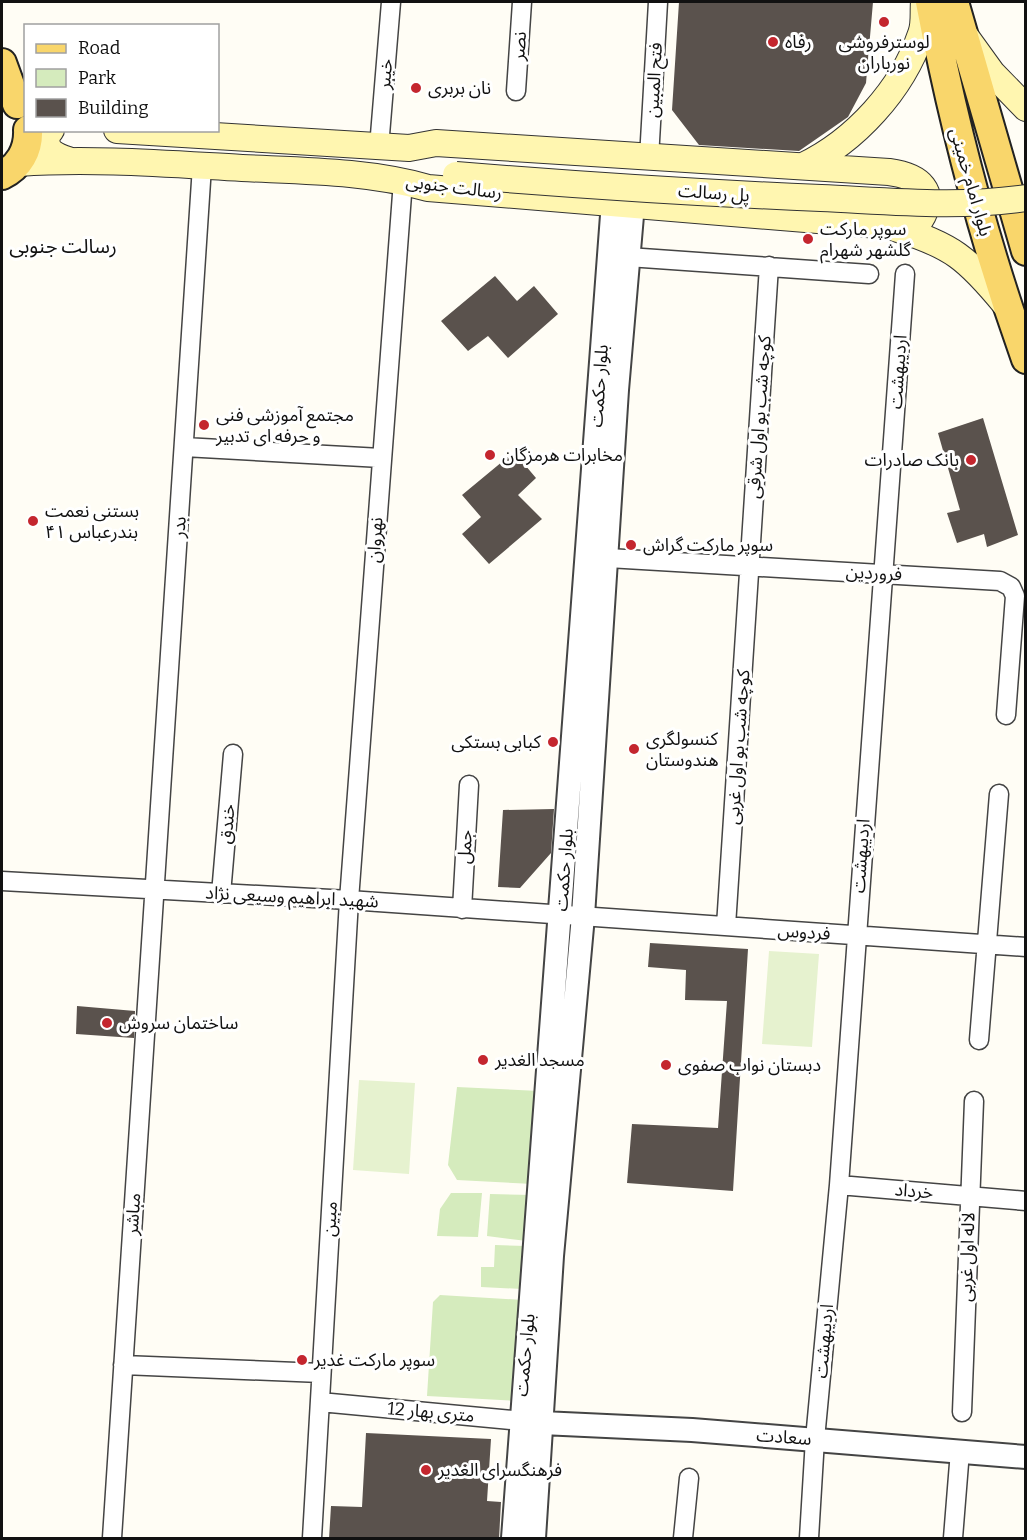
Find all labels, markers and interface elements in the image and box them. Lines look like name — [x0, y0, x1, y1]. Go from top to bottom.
marker: لوسترفروشی نورباران — [877, 15, 891, 29]
legend — [24, 24, 219, 132]
street label: نصر — [507, 31, 531, 62]
place label: رفاه — [785, 31, 812, 53]
place label: لوسترفروشی نورباران — [838, 31, 930, 74]
marker: رفاه — [766, 35, 780, 49]
text: Road — [78, 37, 121, 59]
street label: فتح المبین — [641, 42, 669, 118]
street label: خیبر — [373, 58, 397, 91]
text: Park — [78, 67, 117, 89]
place label: نان بربری — [428, 77, 491, 99]
marker: نان بربری — [409, 81, 423, 95]
text: Building — [78, 97, 149, 119]
street label: بلوار امام خمینی — [942, 125, 997, 240]
street label: رسالت جنوبی — [405, 170, 503, 204]
street label: پل رسالت — [677, 180, 751, 207]
place label: سوپر مارکت گلشهر شهرام — [820, 218, 911, 264]
marker: سوپر مارکت گلشهر شهرام — [801, 232, 815, 246]
district label: رسالت جنوبی — [9, 234, 117, 258]
street label: کوچه شب بو اول شرقی — [742, 334, 776, 499]
street label: اردیبهشت — [884, 334, 912, 410]
street label: بلوار حکمت — [585, 344, 613, 428]
place label: مجتمع آموزشی فنی و حرفه ای تدبیر — [215, 404, 354, 447]
marker: مجتمع آموزشی فنی و حرفه ای تدبیر — [197, 418, 211, 432]
place label: مخابرات هرمزگان — [502, 444, 623, 466]
marker: مخابرات هرمزگان — [483, 448, 497, 462]
place label: بانک صادرات — [865, 449, 959, 471]
marker: بانک صادرات — [964, 453, 978, 467]
place label: بستنی نعمت بندرعباس ۴۱ — [45, 500, 139, 543]
marker: بستنی نعمت بندرعباس ۴۱ — [26, 514, 40, 528]
street label: بدر — [167, 516, 191, 539]
street label: نهروان — [362, 516, 388, 564]
place label: سوپر مارکت گراش — [643, 534, 773, 556]
marker: سوپر مارکت گراش — [624, 538, 638, 552]
street label: فروردین — [845, 561, 903, 585]
street label: کوچه شب بو اول غربی — [722, 668, 754, 825]
place label: کنسولگری هندوستان — [646, 728, 719, 771]
place label: کبابی بستکی — [451, 731, 542, 753]
marker: کبابی بستکی — [546, 735, 560, 749]
marker: کنسولگری هندوستان — [627, 742, 641, 756]
street label: خندق — [214, 803, 240, 845]
street label: اردیبهشت — [847, 818, 875, 894]
street label: بلوار حکمت — [550, 828, 578, 912]
street label: جمل — [453, 829, 477, 865]
street label: شهید ابراهیم وسیعی نژاد — [205, 881, 379, 915]
street label: فردوس — [777, 919, 831, 945]
place label: ساختمان سروش — [119, 1012, 238, 1034]
marker: ساختمان سروش — [100, 1016, 114, 1030]
place label: مسجد الغدیر — [494, 1049, 585, 1071]
marker: مسجد الغدیر — [476, 1053, 490, 1067]
place label: دبستان نواب صفوی — [678, 1054, 821, 1076]
marker: دبستان نواب صفوی — [659, 1058, 673, 1072]
street label: خرداد — [894, 1178, 934, 1204]
street label: مباشر — [120, 1192, 145, 1237]
street label: مبین — [318, 1201, 342, 1237]
street label: لاله اول غربی — [954, 1212, 980, 1302]
street label: اردیبهشت — [810, 1303, 838, 1379]
street label: بلوار حکمت — [510, 1313, 540, 1397]
place label: سوپر مارکت غدیر — [313, 1349, 435, 1371]
marker: سوپر مارکت غدیر — [295, 1353, 309, 1367]
street label: 12 متری بهار — [387, 1397, 475, 1427]
street label: سعادت — [756, 1424, 812, 1450]
place label: فرهنگسرای الغدیر — [437, 1459, 562, 1481]
marker: فرهنگسرای الغدیر — [419, 1463, 433, 1477]

